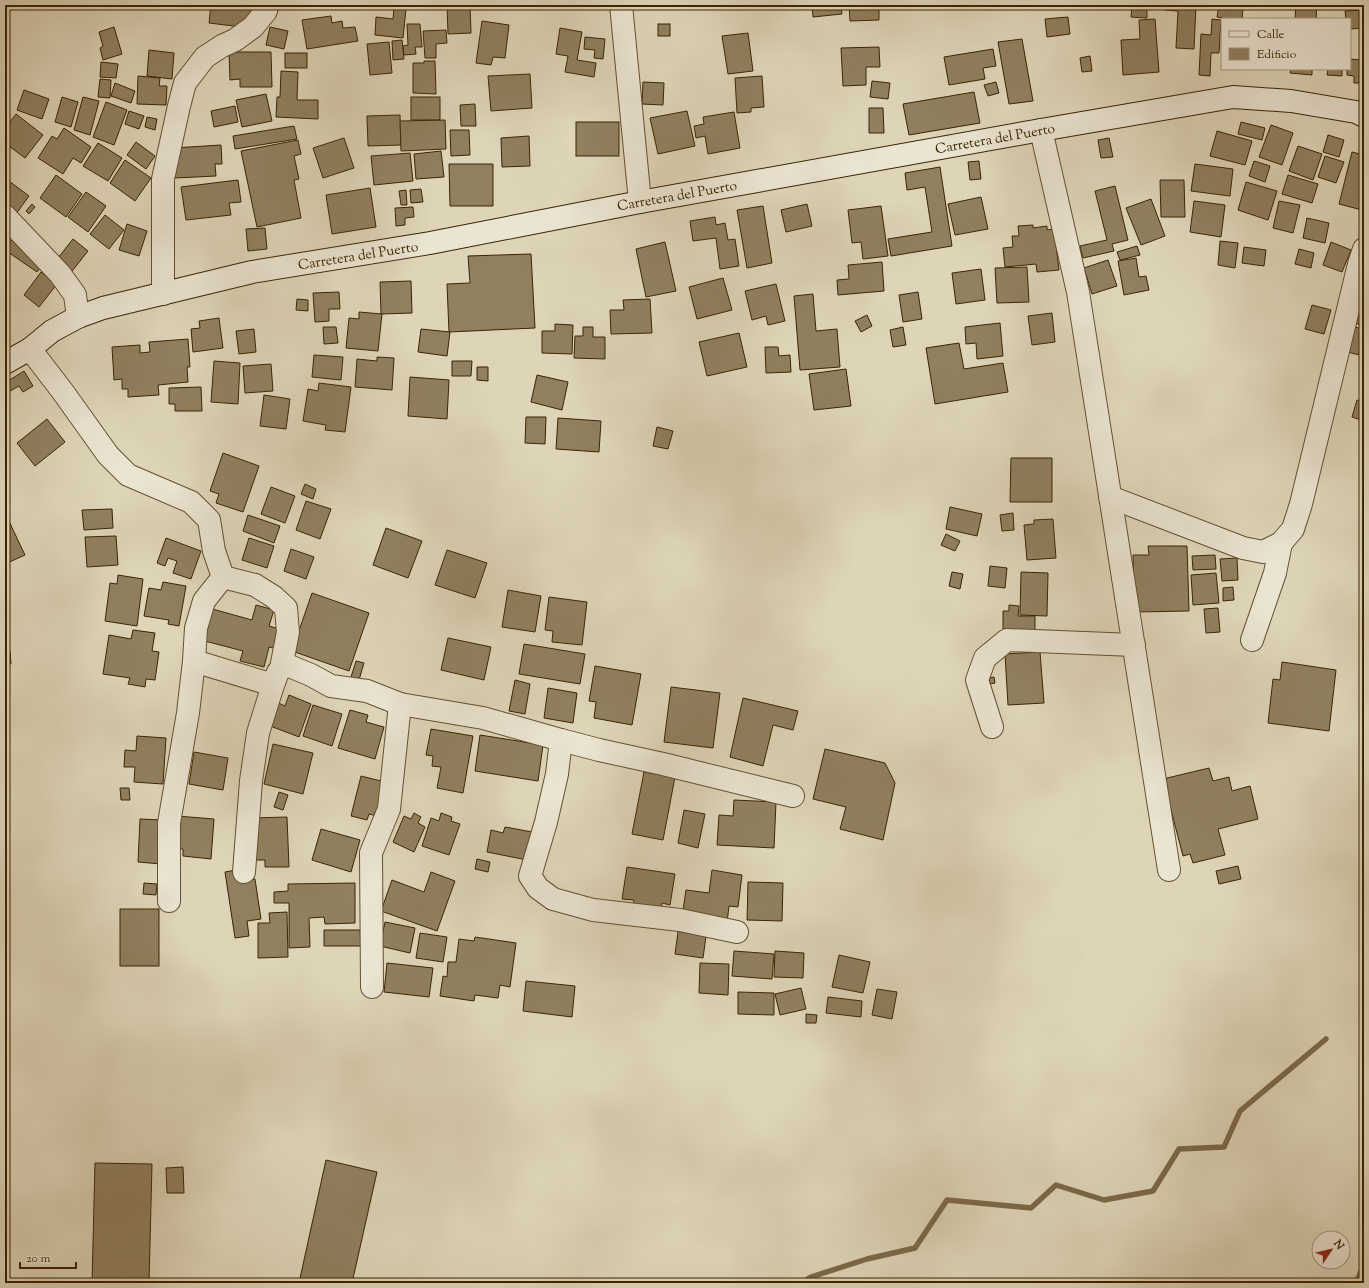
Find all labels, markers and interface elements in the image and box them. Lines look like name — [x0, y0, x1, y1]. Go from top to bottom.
legend — [1221, 18, 1351, 70]
text: Calle — [1257, 26, 1285, 44]
text: Edificio — [1257, 46, 1297, 64]
street label: Carretera del Puerto — [934, 120, 1057, 160]
street label: Carretera del Puerto — [616, 177, 739, 217]
street label: Carretera del Puerto — [297, 238, 420, 276]
north arrow — [1311, 1230, 1351, 1270]
text: N — [1329, 1236, 1348, 1253]
scale bar — [20, 1244, 76, 1270]
text: 20 m — [26, 1250, 51, 1268]

